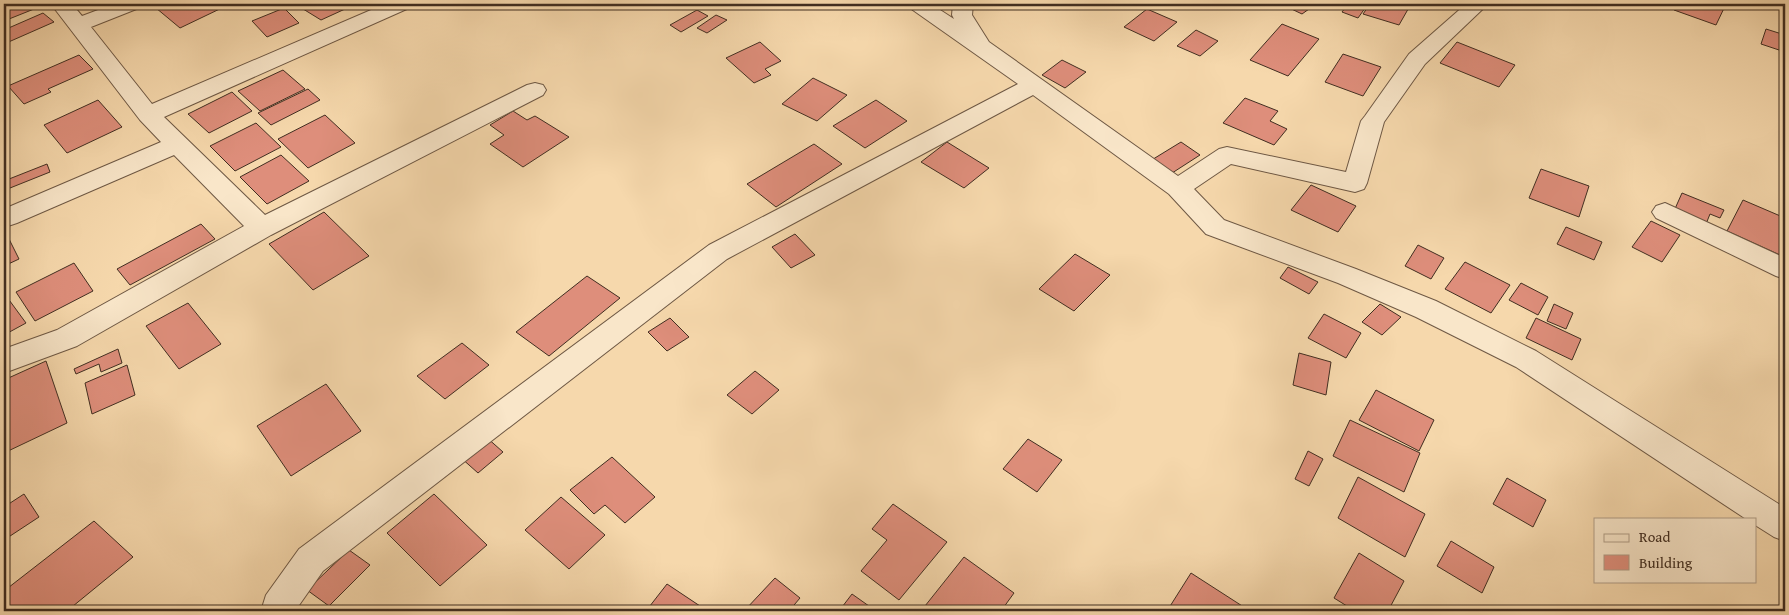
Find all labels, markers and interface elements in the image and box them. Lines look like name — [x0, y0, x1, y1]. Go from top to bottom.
legend — [1594, 518, 1756, 582]
text: Road — [1639, 526, 1670, 547]
text: Building — [1639, 552, 1693, 573]

